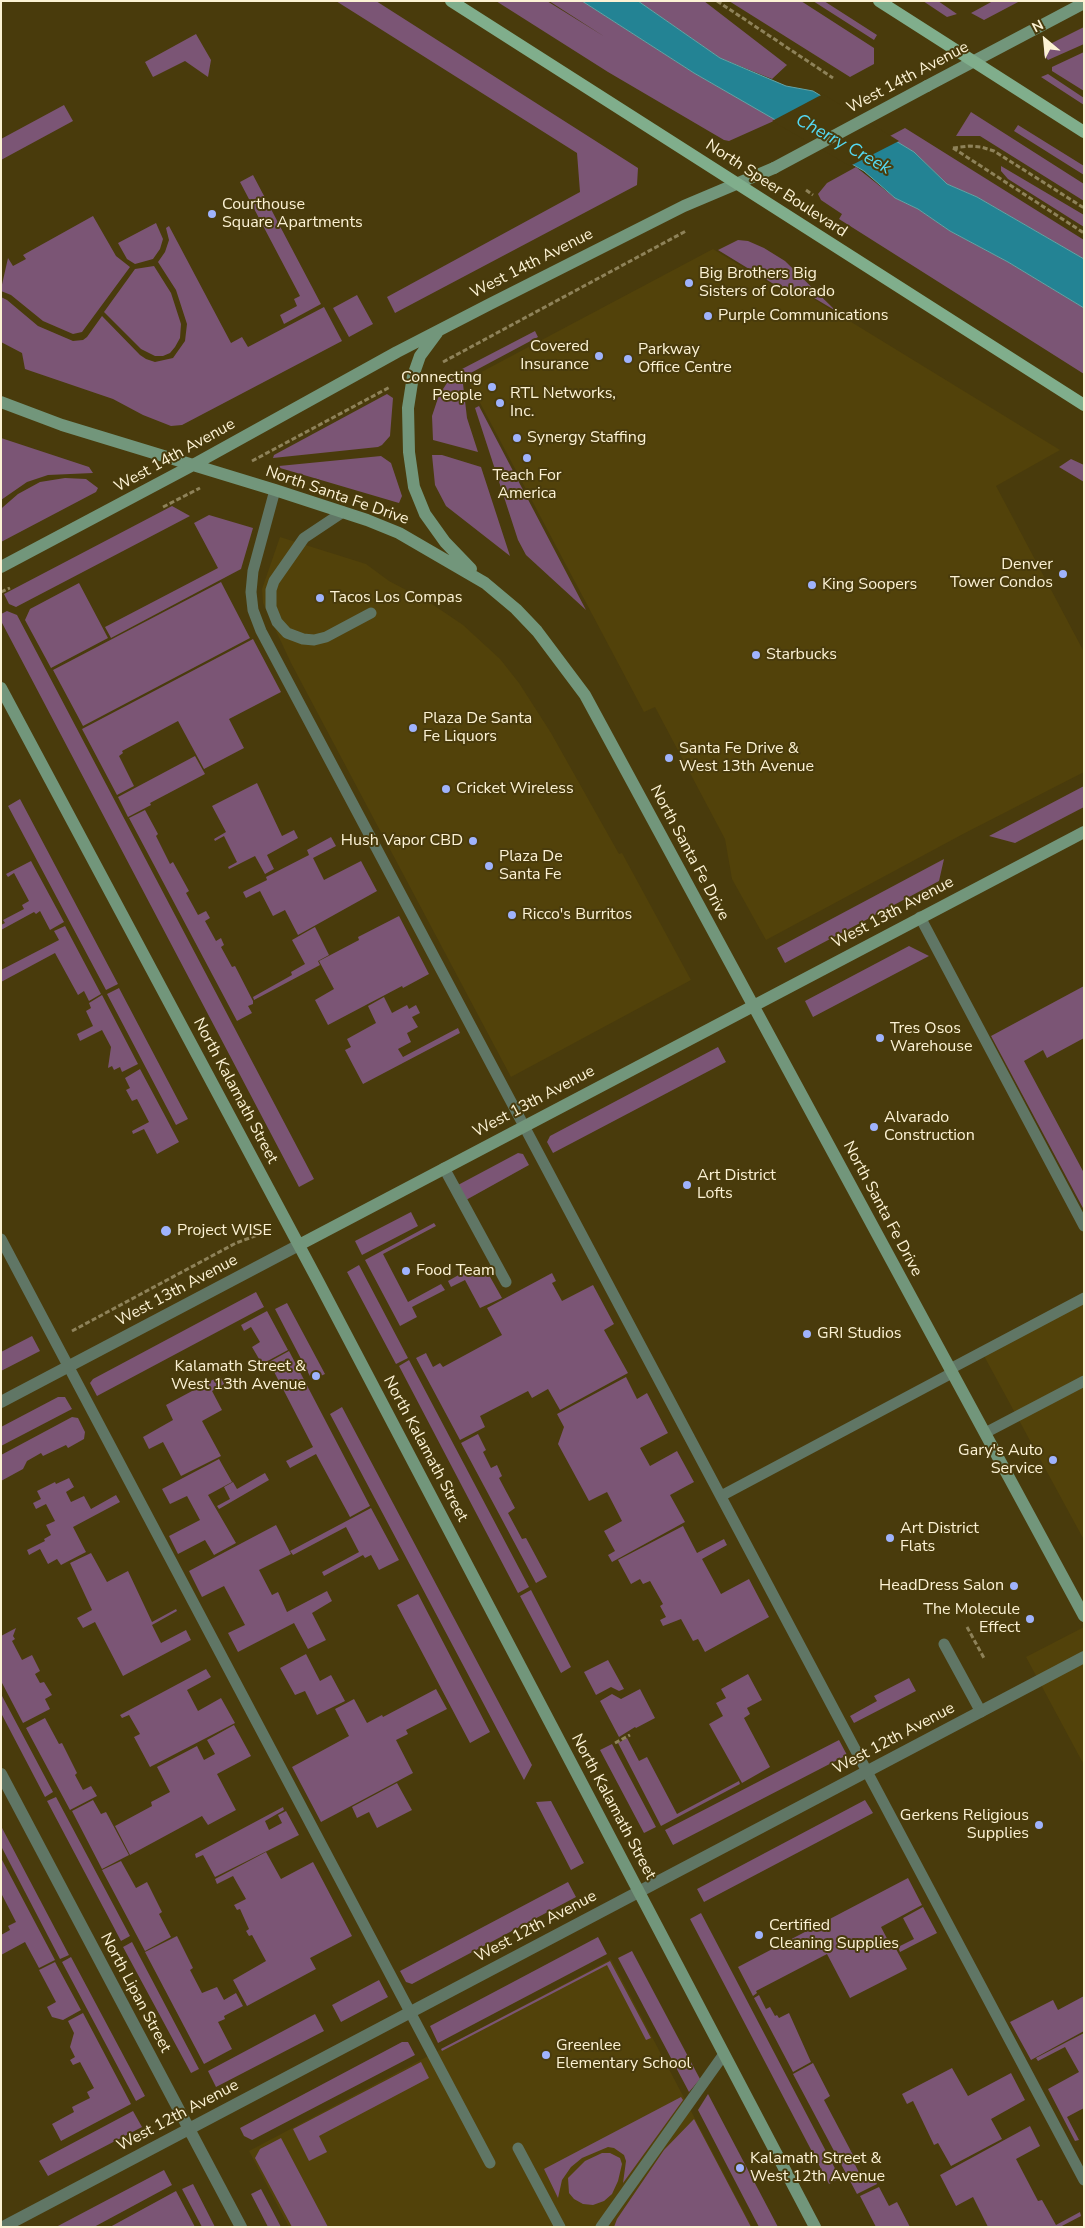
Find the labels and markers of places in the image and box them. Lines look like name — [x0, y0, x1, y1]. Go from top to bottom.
place label: Courthouse Square Apartments — [222, 195, 363, 233]
marker: Courthouse Square Apartments — [206, 208, 218, 220]
place label: Big Brothers Big Sisters of Colorado — [699, 264, 835, 302]
marker: Big Brothers Big Sisters of Colorado — [683, 277, 695, 289]
place label: Purple Communications — [718, 306, 888, 326]
marker: Purple Communications — [702, 310, 714, 322]
place label: Covered Insurance — [520, 337, 589, 375]
place label: Parkway Office Centre — [638, 340, 732, 378]
marker: Covered Insurance — [593, 350, 605, 362]
marker: Parkway Office Centre — [622, 353, 634, 365]
place label: Connecting People — [401, 368, 482, 406]
marker: Connecting People — [486, 381, 498, 393]
place label: RTL Networks, Inc. — [510, 384, 616, 422]
marker: RTL Networks, Inc. — [494, 397, 506, 409]
place label: Synergy Staffing — [527, 428, 646, 448]
marker: Synergy Staffing — [511, 432, 523, 444]
marker: Teach For America — [521, 452, 533, 464]
place label: Teach For America — [492, 466, 562, 504]
place label: Denver Tower Condos — [950, 555, 1053, 593]
marker: Denver Tower Condos — [1057, 568, 1069, 580]
place label: King Soopers — [822, 575, 917, 595]
marker: King Soopers — [806, 579, 818, 591]
place label: Tacos Los Compas — [330, 588, 462, 608]
marker: Tacos Los Compas — [314, 592, 326, 604]
place label: Starbucks — [766, 645, 837, 665]
marker: Starbucks — [750, 649, 762, 661]
place label: Plaza De Santa Fe Liquors — [423, 709, 532, 747]
marker: Plaza De Santa Fe Liquors — [407, 722, 419, 734]
place label: Santa Fe Drive & West 13th Avenue — [679, 739, 814, 777]
marker: Santa Fe Drive & West 13th Avenue — [663, 752, 675, 764]
place label: Cricket Wireless — [456, 779, 574, 799]
marker: Cricket Wireless — [440, 783, 452, 795]
place label: Hush Vapor CBD — [341, 831, 463, 851]
marker: Hush Vapor CBD — [467, 835, 479, 847]
place label: Plaza De Santa Fe — [499, 847, 563, 885]
marker: Plaza De Santa Fe — [483, 860, 495, 872]
place label: Ricco's Burritos — [522, 905, 632, 925]
marker: Ricco's Burritos — [506, 909, 518, 921]
place label: Tres Osos Warehouse — [890, 1019, 972, 1057]
marker: Tres Osos Warehouse — [874, 1032, 886, 1044]
place label: Alvarado Construction — [884, 1108, 975, 1146]
marker: Alvarado Construction — [868, 1121, 880, 1133]
place label: Art District Lofts — [697, 1166, 776, 1204]
marker: Art District Lofts — [681, 1179, 693, 1191]
place label: Project WISE — [177, 1221, 272, 1241]
marker: Project WISE — [159, 1224, 173, 1238]
place label: Food Team — [416, 1261, 495, 1281]
marker: Food Team — [400, 1265, 412, 1277]
place label: GRI Studios — [817, 1324, 902, 1344]
marker: GRI Studios — [801, 1328, 813, 1340]
place label: Kalamath Street & West 13th Avenue — [171, 1357, 306, 1395]
marker: Kalamath Street & West 13th Avenue — [310, 1370, 322, 1382]
place label: Gary's Auto Service — [958, 1441, 1043, 1479]
marker: Gary's Auto Service — [1047, 1454, 1059, 1466]
place label: Art District Flats — [900, 1519, 979, 1557]
marker: Art District Flats — [884, 1532, 896, 1544]
place label: HeadDress Salon — [879, 1576, 1004, 1596]
marker: HeadDress Salon — [1008, 1580, 1020, 1592]
place label: The Molecule Effect — [923, 1600, 1020, 1638]
marker: The Molecule Effect — [1024, 1613, 1036, 1625]
place label: Gerkens Religious Supplies — [900, 1806, 1029, 1844]
marker: Gerkens Religious Supplies — [1033, 1819, 1045, 1831]
place label: Certified Cleaning Supplies — [769, 1916, 899, 1954]
marker: Certified Cleaning Supplies — [753, 1929, 765, 1941]
place label: Greenlee Elementary School — [556, 2036, 691, 2074]
marker: Greenlee Elementary School — [540, 2049, 552, 2061]
place label: Kalamath Street & West 12th Avenue — [750, 2149, 885, 2187]
marker: Kalamath Street & West 12th Avenue — [734, 2162, 746, 2174]

